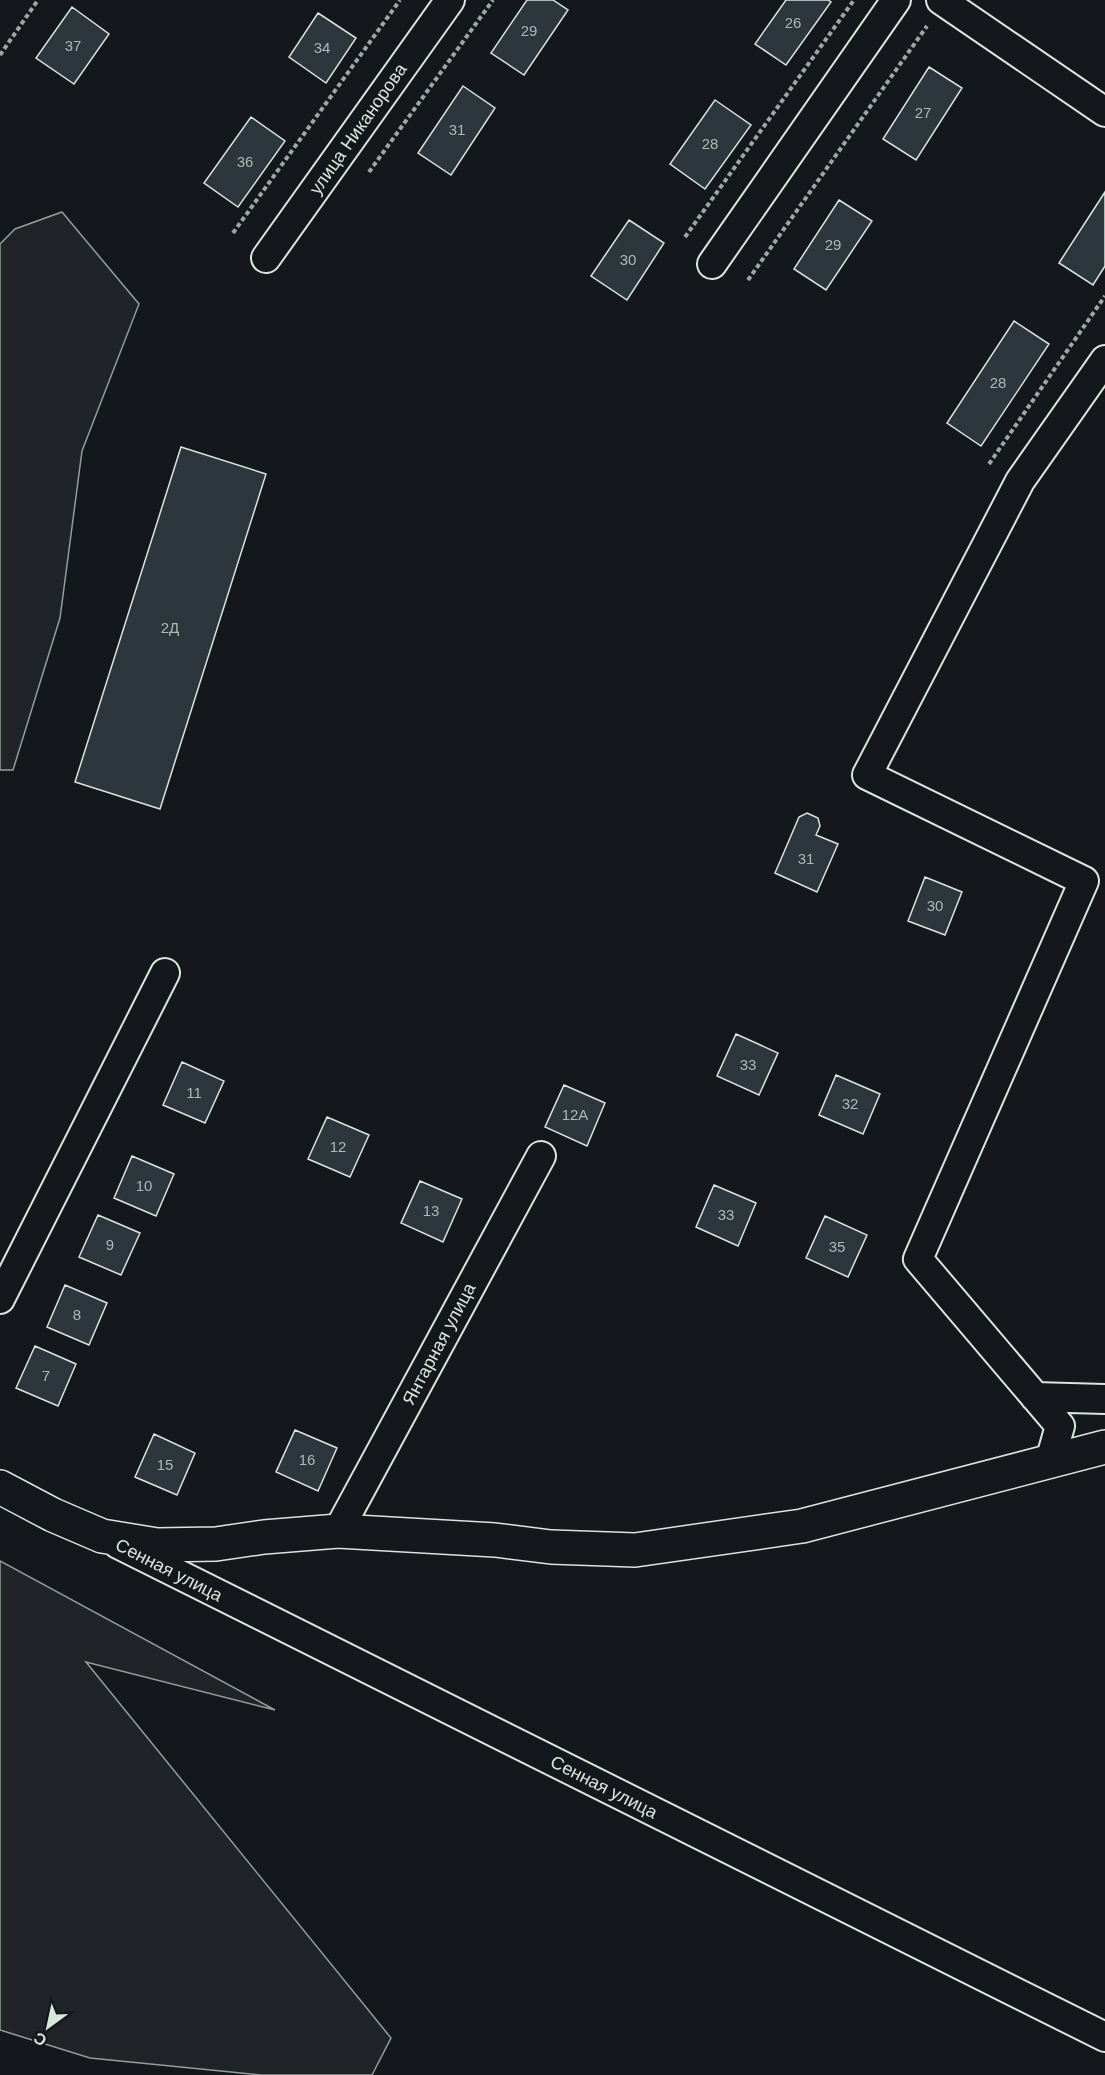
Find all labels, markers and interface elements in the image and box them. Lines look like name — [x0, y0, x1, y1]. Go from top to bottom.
house number: 26 — [785, 14, 801, 31]
house number: 29 — [521, 22, 537, 39]
house number: 37 — [65, 37, 81, 54]
house number: 34 — [314, 39, 330, 56]
street label: улица Никанорова — [305, 59, 411, 198]
house number: 27 — [915, 104, 931, 121]
house number: 31 — [449, 121, 465, 138]
house number: 28 — [702, 135, 718, 152]
house number: 36 — [237, 153, 253, 170]
house number: 29 — [825, 236, 841, 253]
house number: 30 — [620, 251, 636, 268]
house number: 28 — [990, 374, 1006, 391]
house number: 2Д — [161, 619, 179, 636]
house number: 31 — [798, 850, 814, 867]
house number: 30 — [927, 897, 943, 914]
house number: 33 — [740, 1056, 756, 1073]
house number: 11 — [186, 1084, 202, 1101]
house number: 32 — [842, 1095, 858, 1112]
house number: 12А — [562, 1106, 588, 1123]
house number: 12 — [330, 1138, 346, 1155]
house number: 10 — [136, 1177, 152, 1194]
house number: 13 — [423, 1202, 439, 1219]
house number: 33 — [718, 1206, 734, 1223]
house number: 9 — [106, 1236, 114, 1253]
house number: 35 — [829, 1238, 845, 1255]
street label: Янтарная улица — [398, 1279, 480, 1408]
house number: 8 — [73, 1306, 81, 1323]
house number: 7 — [42, 1367, 50, 1384]
house number: 16 — [299, 1451, 315, 1468]
house number: 15 — [157, 1456, 173, 1473]
street label: Сенная улица — [112, 1534, 227, 1606]
street label: Сенная улица — [547, 1751, 662, 1823]
north arrow — [18, 1997, 78, 2057]
text: С — [30, 2029, 50, 2049]

